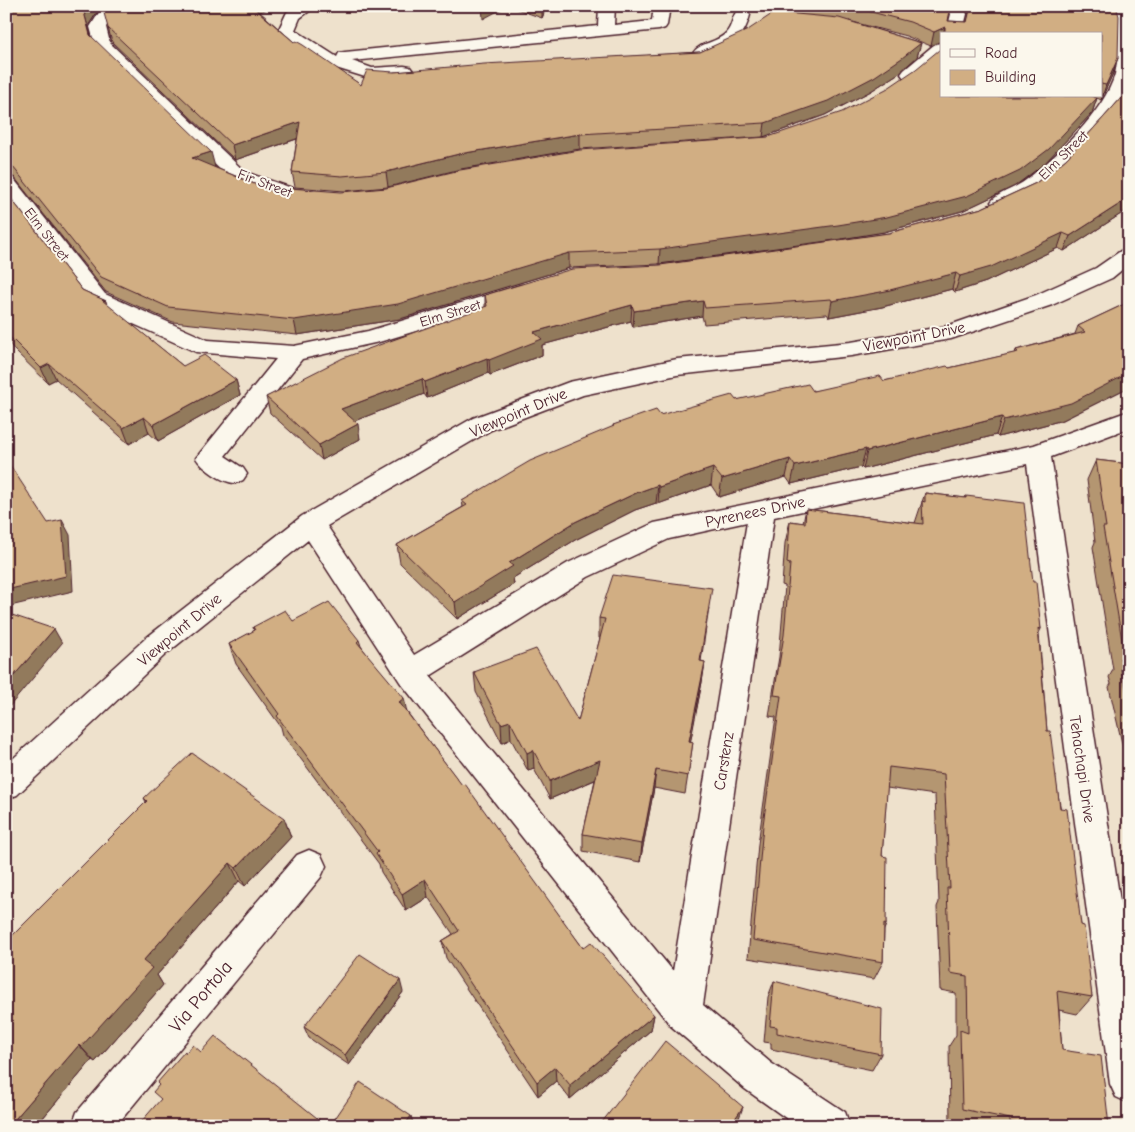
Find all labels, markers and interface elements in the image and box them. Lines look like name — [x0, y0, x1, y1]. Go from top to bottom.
legend — [940, 32, 1102, 98]
text: Road — [985, 44, 1017, 62]
text: Building — [985, 68, 1036, 86]
street label: Elm Street — [1035, 126, 1092, 184]
street label: Fir Street — [235, 165, 295, 202]
street label: Elm Street — [21, 204, 73, 265]
street label: Elm Street — [418, 296, 484, 331]
street label: Viewpoint Drive — [862, 318, 967, 356]
street label: Viewpoint Drive — [467, 384, 570, 441]
street label: Pyrenees Drive — [704, 493, 807, 531]
street label: Viewpoint Drive — [134, 590, 225, 670]
street label: Tehachapi Drive — [1066, 714, 1098, 824]
street label: Carstenz — [710, 731, 738, 792]
street label: Via Portola — [164, 956, 237, 1037]

